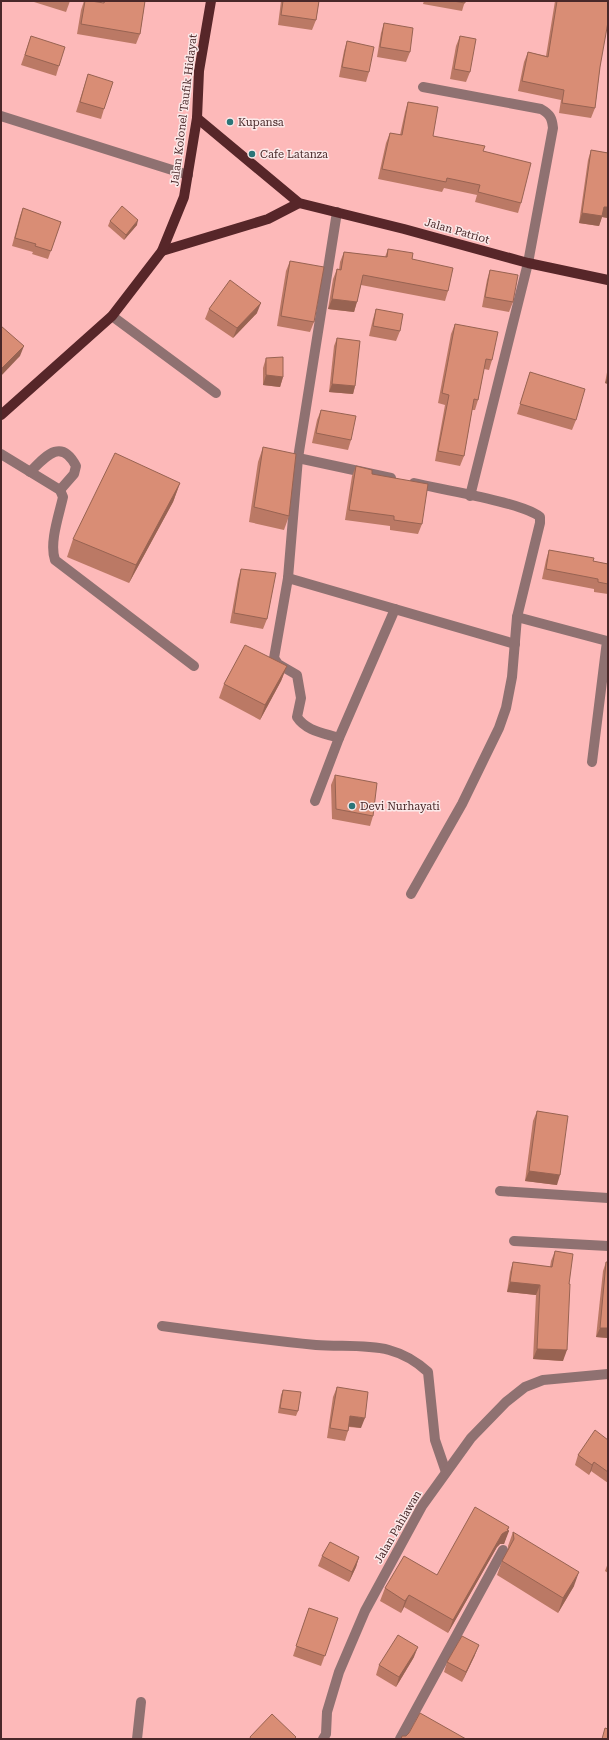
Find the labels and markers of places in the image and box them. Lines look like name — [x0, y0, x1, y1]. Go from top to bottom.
place label: Kupansa — [238, 116, 284, 129]
marker: Kupansa — [225, 117, 235, 127]
place label: Cafe Latanza — [260, 148, 328, 161]
marker: Cafe Latanza — [247, 149, 257, 159]
place label: Devi Nurhayati — [360, 800, 440, 813]
marker: Devi Nurhayati — [347, 801, 357, 811]

